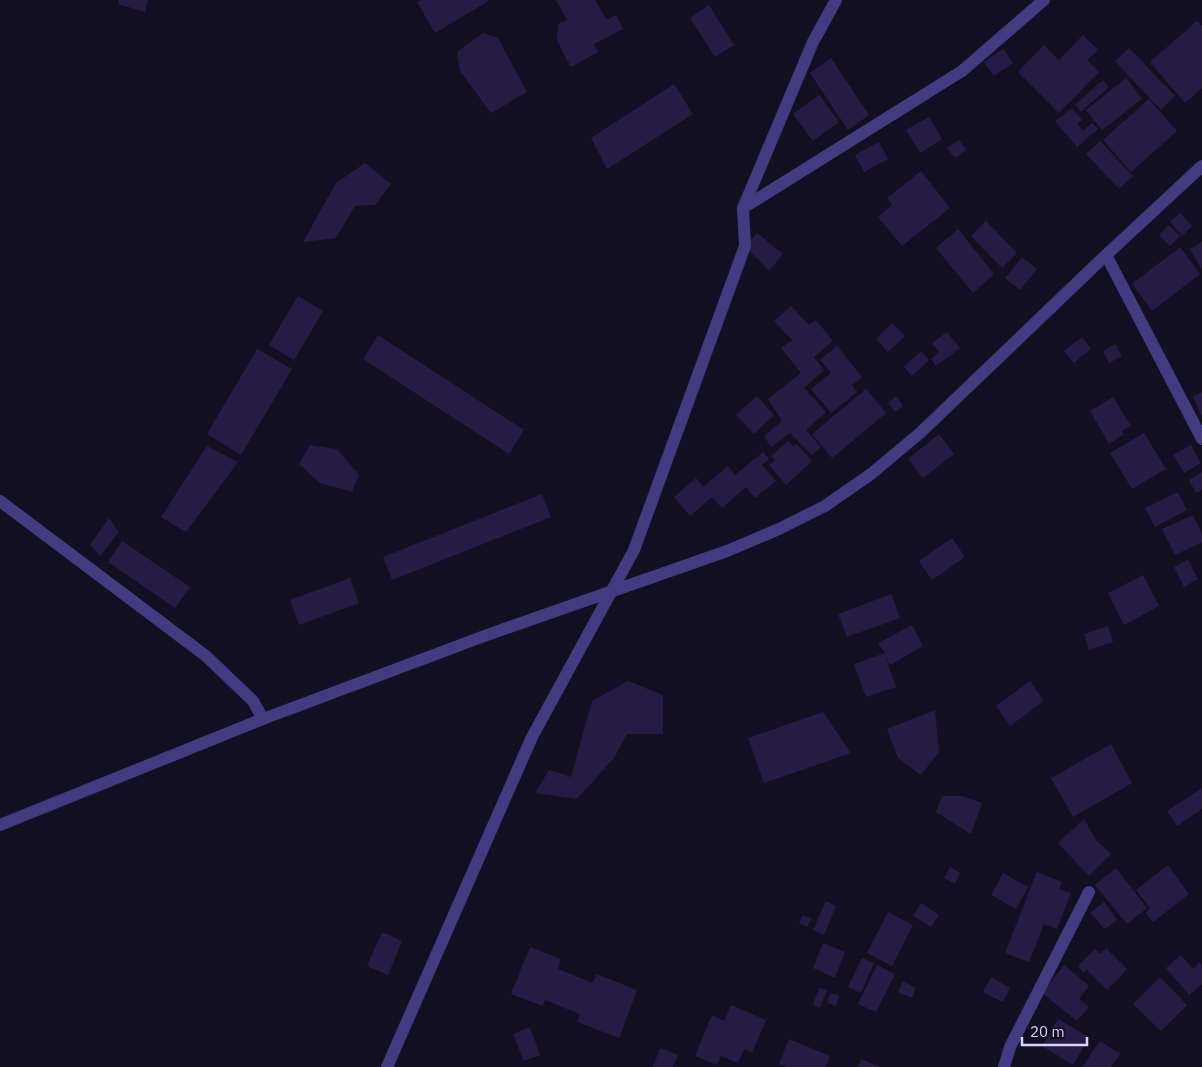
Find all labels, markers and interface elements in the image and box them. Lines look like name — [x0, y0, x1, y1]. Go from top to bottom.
scale bar — [1022, 1014, 1087, 1046]
text: 20 m — [1030, 1022, 1065, 1041]

